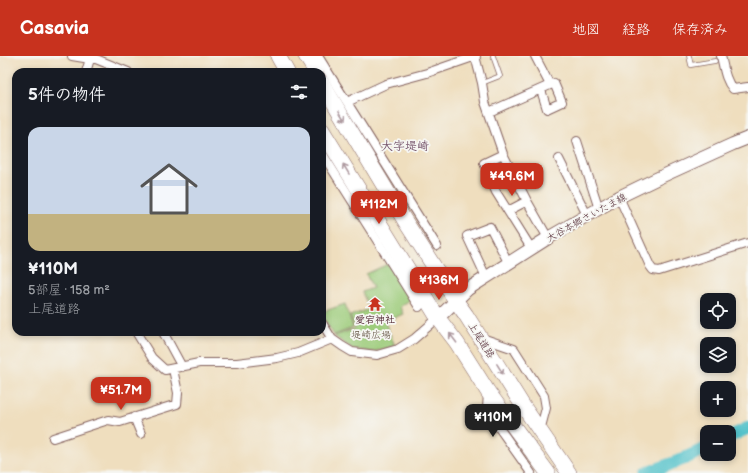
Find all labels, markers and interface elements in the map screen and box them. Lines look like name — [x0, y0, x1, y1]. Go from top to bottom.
text: Casavia — [20, 17, 89, 40]
text: 地図 — [572, 21, 600, 38]
text: 経路 — [622, 21, 650, 38]
text: 保存済み — [672, 21, 728, 38]
icon: filters — [288, 81, 310, 103]
text: 5件の物件 — [28, 85, 106, 105]
one-way arrow — [339, 110, 347, 122]
district label: 大字堤崎 — [381, 139, 429, 154]
icon: home — [133, 153, 205, 225]
one-way arrow — [342, 163, 350, 175]
pin: ¥49.6M — [479, 163, 545, 197]
text: ¥49.6M — [489, 168, 535, 184]
pin: ¥112M — [351, 191, 407, 225]
street label: 大谷本郷さいたま線 — [544, 191, 629, 245]
text: ¥112M — [360, 196, 398, 212]
text: ¥110M — [28, 259, 78, 279]
pin: ¥136M — [411, 267, 467, 301]
text: ¥136M — [419, 272, 459, 288]
text: 5部屋 · 158 m² — [28, 282, 110, 298]
map controls — [700, 293, 736, 461]
button: locate — [700, 293, 736, 329]
temple icon: 愛宕神社 — [367, 296, 383, 312]
text: 上尾道路 — [28, 301, 80, 317]
place label: 愛宕神社 — [355, 314, 395, 326]
street label: 上尾道路 — [465, 320, 497, 361]
park label: 堤崎広場 — [351, 329, 391, 341]
one-way arrow — [449, 333, 458, 344]
button: layers — [700, 337, 736, 373]
one-way arrow — [496, 363, 504, 374]
pin: ¥51.7M — [88, 377, 154, 411]
button: + — [700, 381, 736, 417]
text: ¥51.7M — [100, 382, 142, 398]
pin: ¥110M — [465, 404, 521, 438]
text: ¥110M — [474, 409, 512, 425]
button: − — [700, 425, 736, 461]

